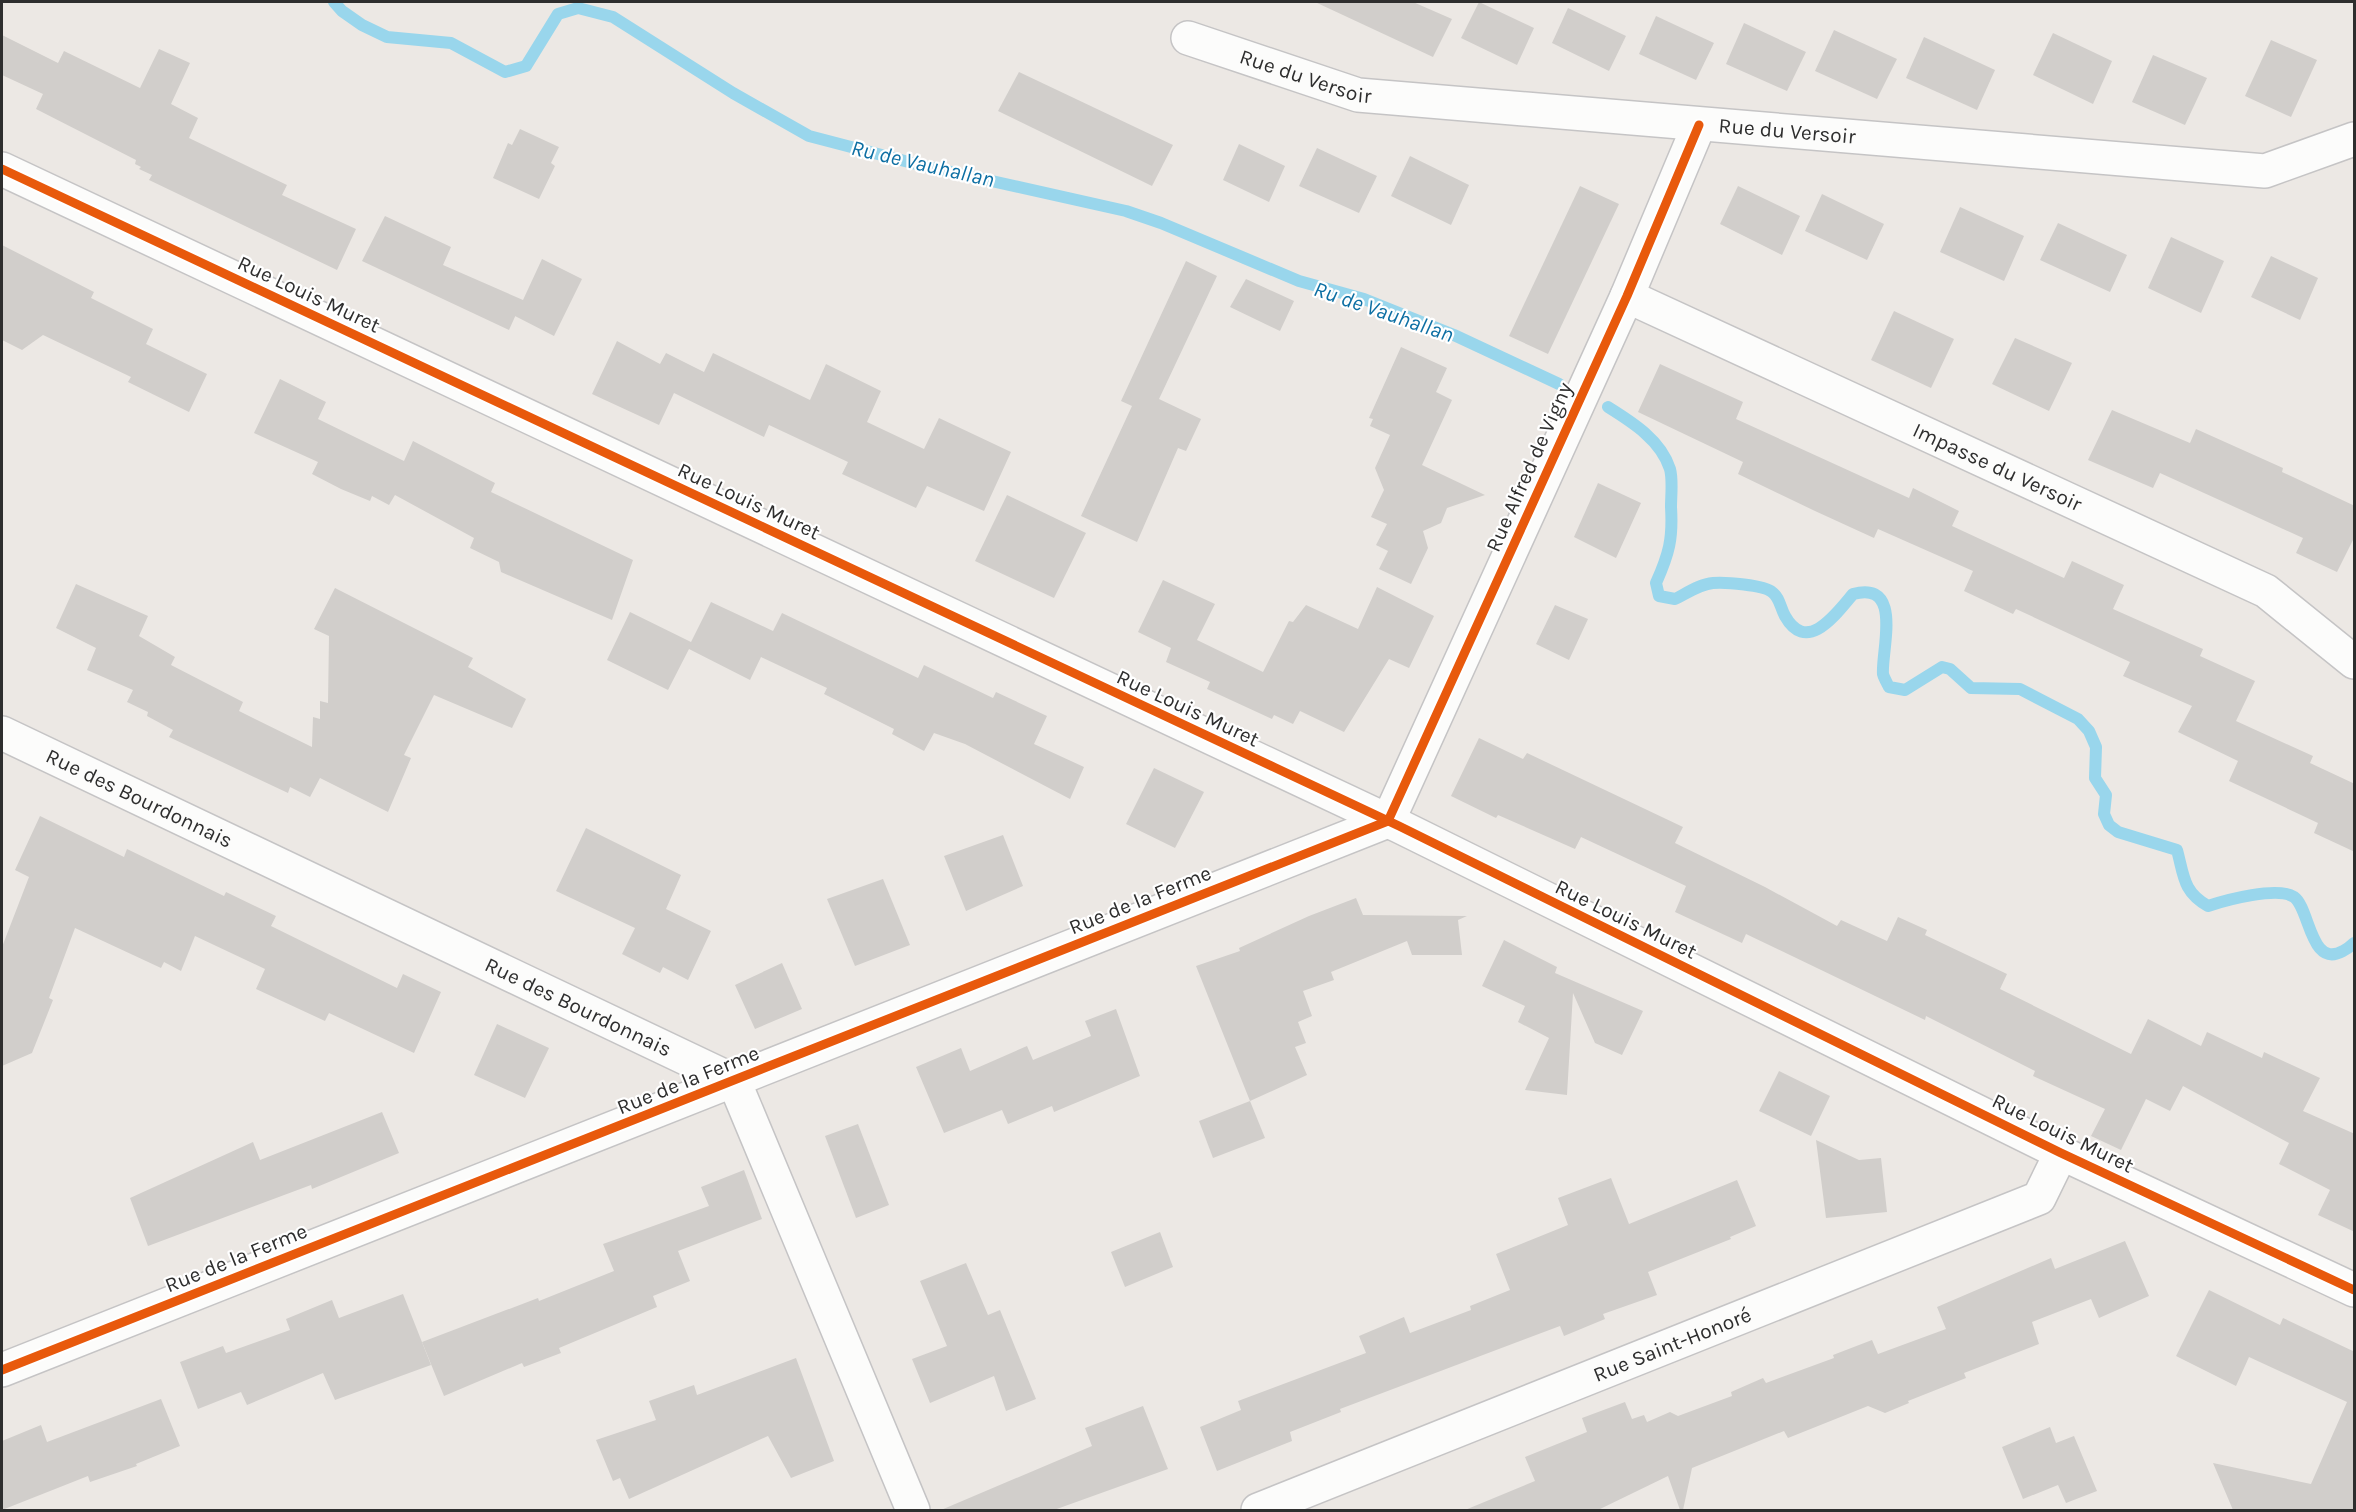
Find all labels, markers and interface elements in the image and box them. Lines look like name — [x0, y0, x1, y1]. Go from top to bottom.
street label: Rue du Versoir — [1237, 44, 1373, 108]
street label: Rue du Versoir — [1718, 113, 1857, 149]
water label: Ru de Vauhallan — [849, 135, 997, 193]
street label: Rue Louis Muret — [234, 250, 384, 338]
water label: Ru de Vauhallan — [1310, 276, 1457, 348]
street label: Rue Alfred de Vigny — [1481, 378, 1577, 555]
street label: Impasse du Versoir — [1909, 418, 2086, 517]
street label: Rue Louis Muret — [674, 457, 824, 545]
street label: Rue Louis Muret — [1113, 664, 1263, 752]
street label: Rue des Bourdonnais — [42, 744, 236, 853]
street label: Rue de la Ferme — [1065, 861, 1215, 939]
street label: Rue Louis Muret — [1551, 874, 1701, 964]
street label: Rue des Bourdonnais — [481, 952, 675, 1062]
street label: Rue de la Ferme — [613, 1041, 763, 1119]
street label: Rue Louis Muret — [1988, 1088, 2138, 1178]
street label: Rue de la Ferme — [161, 1219, 311, 1297]
street label: Rue Saint-Honoré — [1590, 1302, 1755, 1387]

